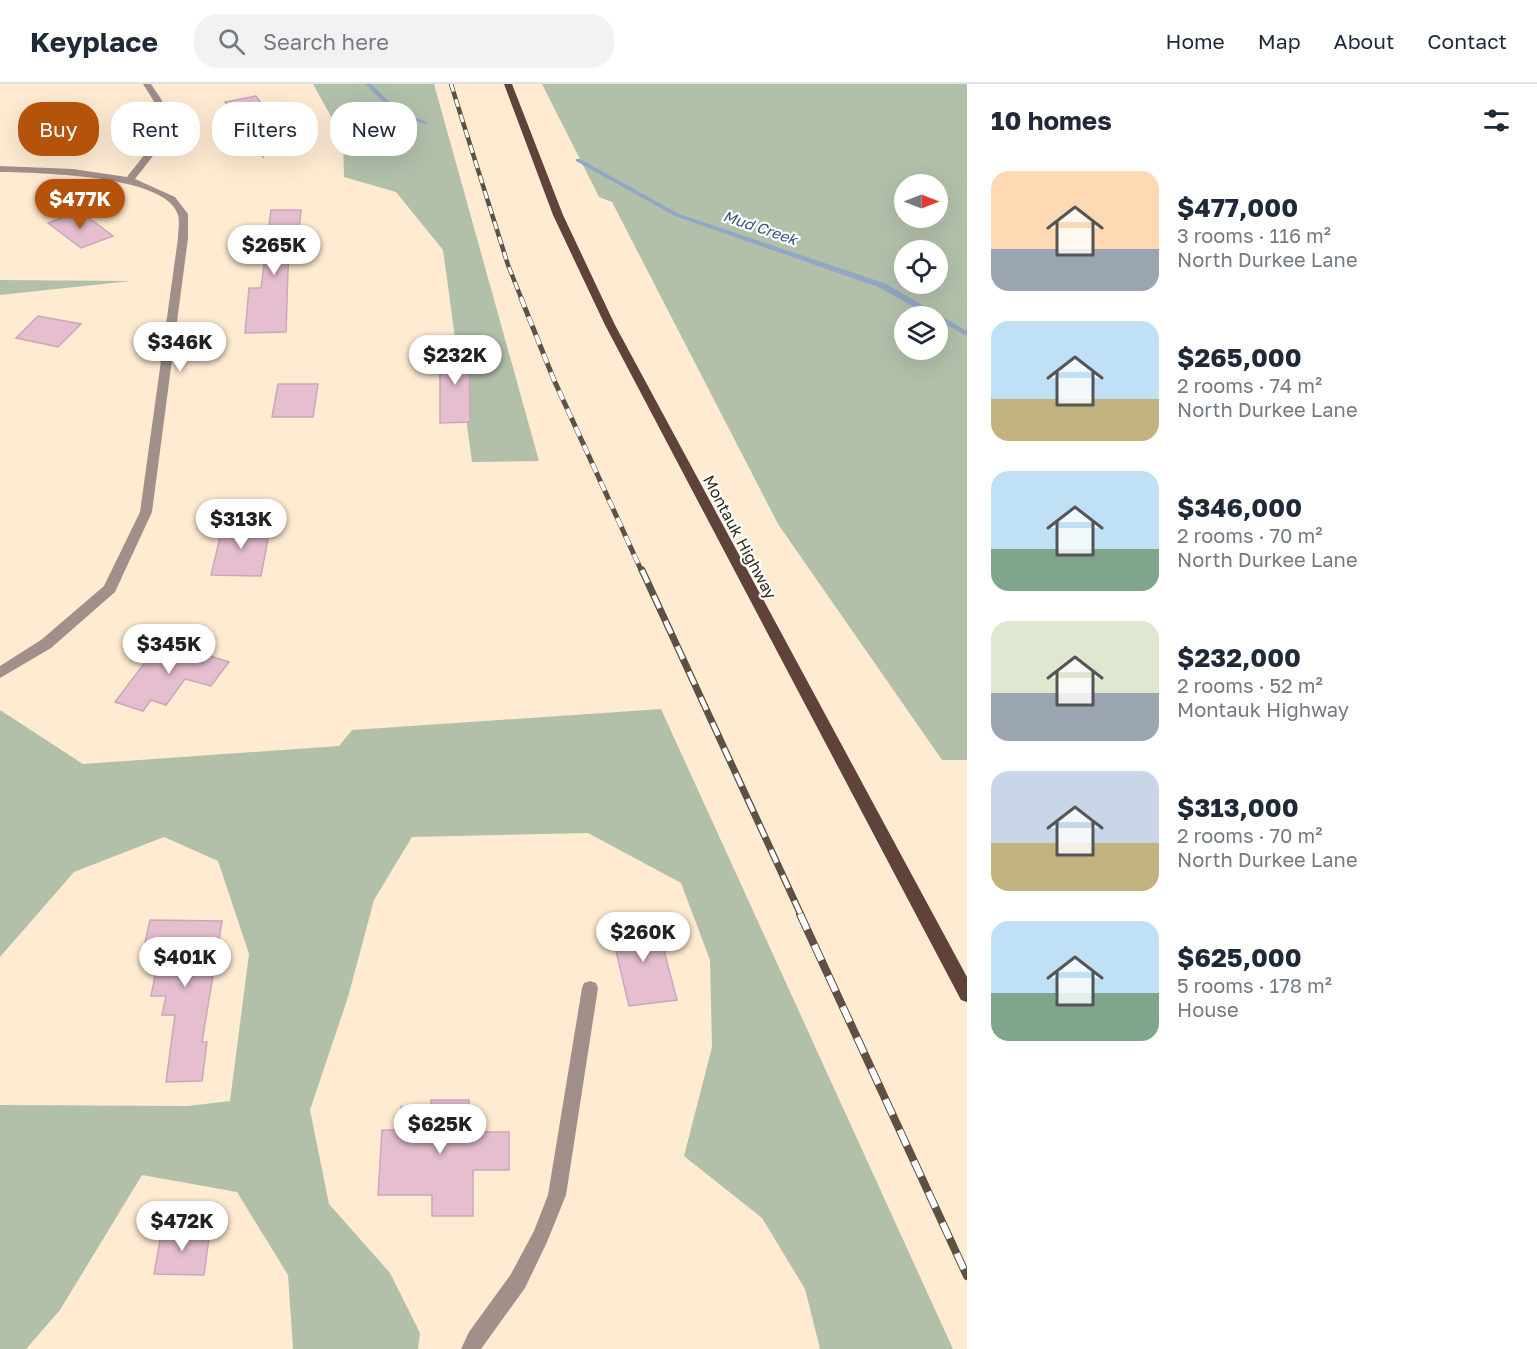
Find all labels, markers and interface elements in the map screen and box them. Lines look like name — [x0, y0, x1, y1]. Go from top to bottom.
search box — [194, 14, 614, 68]
text: Keyplace — [30, 25, 158, 58]
icon: search — [215, 25, 248, 58]
text: Search here — [263, 28, 389, 55]
text: Home — [1165, 28, 1225, 54]
text: Map — [1258, 28, 1301, 54]
text: About — [1334, 28, 1394, 54]
text: Contact — [1427, 28, 1507, 54]
chip: Buy — [18, 102, 99, 156]
chip: Rent — [111, 102, 200, 156]
chip: Filters — [212, 102, 318, 156]
chip: New — [330, 102, 417, 156]
icon: filters — [1480, 104, 1513, 137]
text: 10 homes — [991, 105, 1112, 136]
north arrow — [894, 174, 948, 228]
map controls — [894, 174, 948, 360]
pin: $477K — [38, 179, 122, 230]
text: $477K — [49, 186, 111, 210]
text: $477,000 — [1177, 192, 1298, 223]
icon: home — [1039, 195, 1111, 267]
water label: Mud Creek — [721, 206, 801, 249]
text: 3 rooms · 116 m² — [1177, 223, 1331, 247]
pin: $265K — [232, 225, 316, 276]
text: $265K — [242, 232, 307, 256]
button: locate — [894, 240, 948, 294]
text: North Durkee Lane — [1177, 247, 1358, 271]
button: layers — [894, 306, 948, 360]
pin: $346K — [138, 322, 222, 373]
text: $346K — [147, 329, 213, 353]
pin: $232K — [413, 335, 497, 386]
text: $232K — [423, 342, 487, 366]
text: $265,000 — [1177, 342, 1302, 373]
icon: home — [1039, 345, 1111, 417]
text: 2 rooms · 74 m² — [1177, 373, 1322, 397]
text: North Durkee Lane — [1177, 397, 1358, 421]
street label: Montauk Highway — [699, 472, 781, 602]
text: $346,000 — [1177, 492, 1302, 523]
icon: home — [1039, 495, 1111, 567]
pin: $313K — [199, 499, 283, 550]
text: $313K — [210, 506, 272, 530]
text: 2 rooms · 70 m² — [1177, 523, 1322, 547]
text: North Durkee Lane — [1177, 547, 1358, 571]
pin: $345K — [127, 624, 211, 675]
text: $345K — [137, 631, 201, 655]
text: $232,000 — [1177, 642, 1301, 673]
icon: home — [1039, 645, 1111, 717]
text: 2 rooms · 52 m² — [1177, 673, 1323, 697]
text: Montauk Highway — [1177, 697, 1349, 721]
text: $313,000 — [1177, 792, 1299, 823]
icon: home — [1039, 795, 1111, 867]
text: 2 rooms · 70 m² — [1177, 823, 1322, 847]
text: North Durkee Lane — [1177, 847, 1358, 871]
pin: $260K — [601, 912, 685, 963]
text: $260K — [610, 919, 676, 943]
pin: $401K — [143, 937, 227, 988]
text: $625,000 — [1177, 942, 1302, 973]
text: $401K — [153, 944, 217, 968]
icon: home — [1039, 945, 1111, 1017]
text: 5 rooms · 178 m² — [1177, 973, 1332, 997]
text: House — [1177, 997, 1239, 1021]
pin: $625K — [398, 1104, 482, 1155]
text: $625K — [408, 1111, 473, 1135]
pin: $472K — [140, 1201, 224, 1252]
text: $472K — [150, 1208, 214, 1232]

